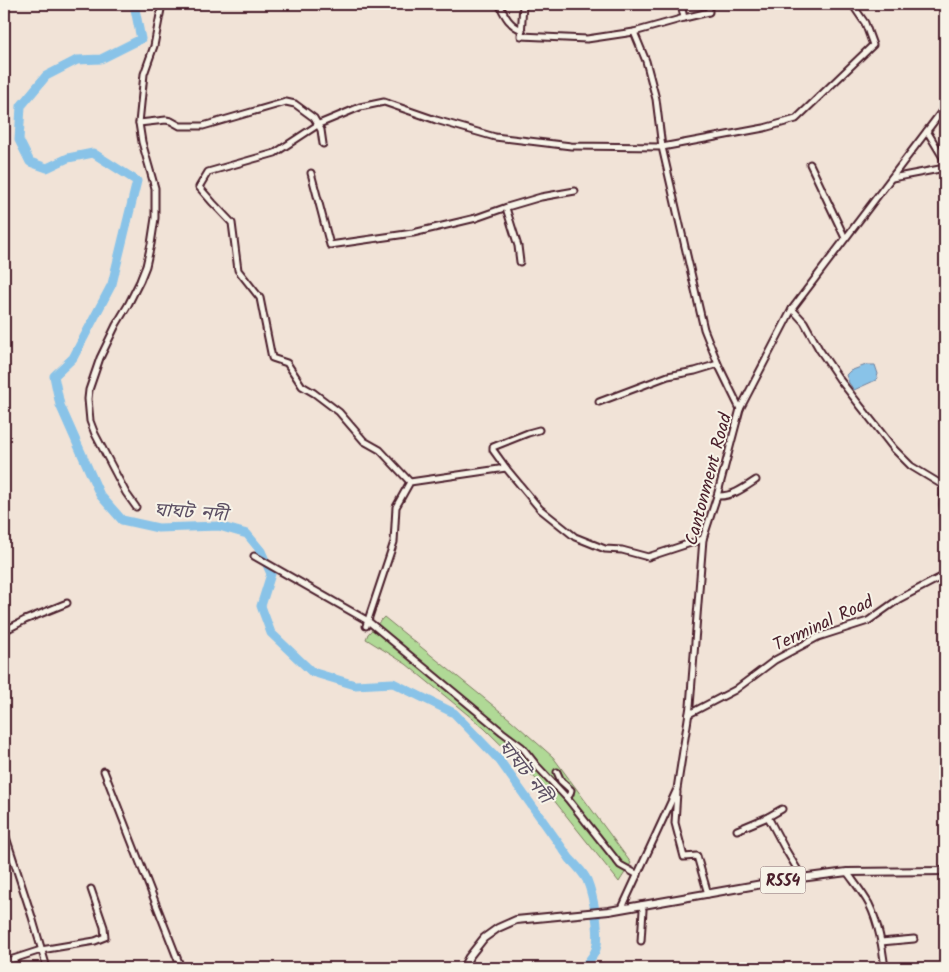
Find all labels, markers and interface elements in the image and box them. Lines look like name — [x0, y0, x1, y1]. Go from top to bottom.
street label: Cantonment Road — [678, 409, 741, 549]
water label: ঘাঘট নদী — [153, 495, 233, 531]
street label: Terminal Road — [769, 588, 880, 660]
water label: ঘাঘট নদী — [490, 734, 561, 814]
road number: R554 — [760, 866, 806, 894]

